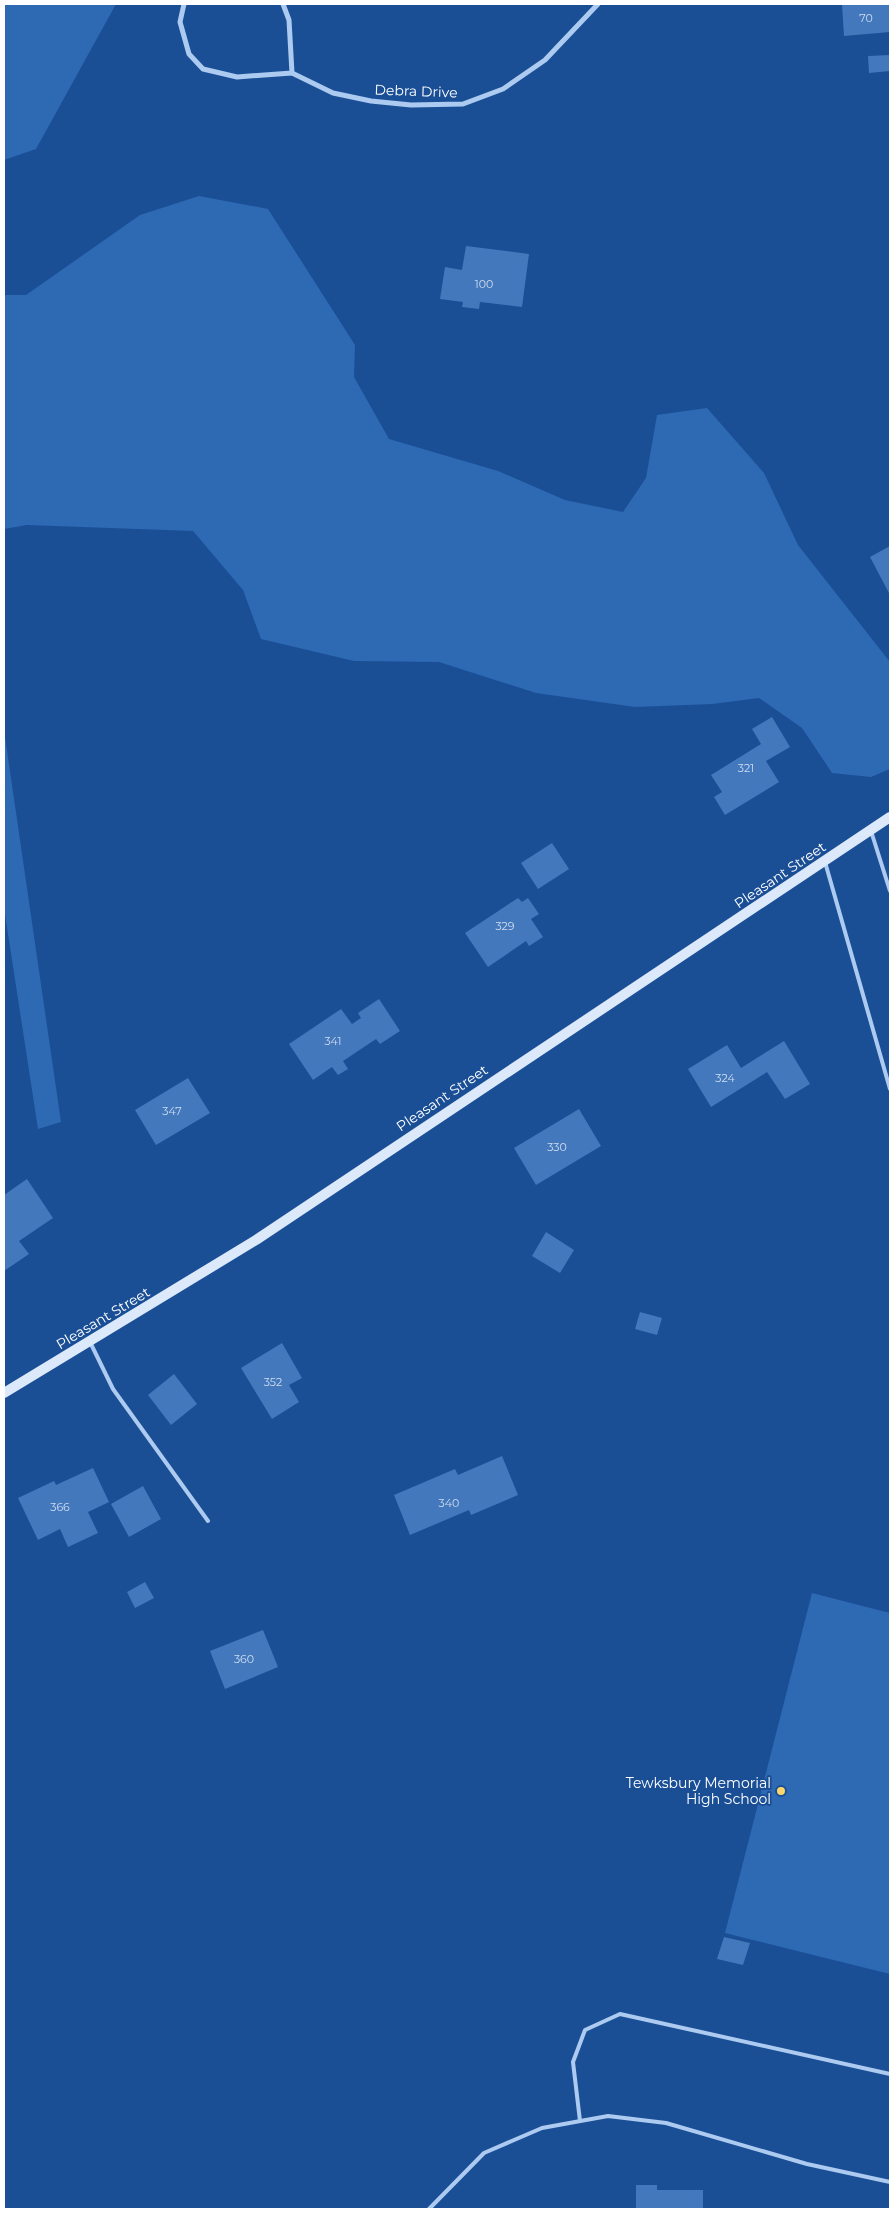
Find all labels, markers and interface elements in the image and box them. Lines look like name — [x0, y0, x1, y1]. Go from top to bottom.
house number: 70 — [859, 11, 873, 25]
street label: Debra Drive — [374, 81, 458, 101]
house number: 100 — [475, 277, 493, 291]
house number: 321 — [738, 761, 754, 775]
street label: Pleasant Street — [731, 838, 829, 912]
house number: 329 — [495, 919, 515, 933]
house number: 341 — [324, 1034, 342, 1048]
street label: Pleasant Street — [393, 1061, 491, 1135]
house number: 324 — [715, 1071, 735, 1085]
house number: 347 — [162, 1104, 182, 1118]
house number: 330 — [547, 1140, 567, 1154]
street label: Pleasant Street — [53, 1283, 154, 1353]
house number: 352 — [264, 1375, 282, 1389]
house number: 340 — [439, 1496, 459, 1510]
house number: 366 — [50, 1500, 70, 1514]
house number: 360 — [234, 1652, 254, 1666]
place label: Tewksbury Memorial High School — [626, 1774, 771, 1808]
marker: Tewksbury Memorial High School — [775, 1785, 787, 1797]

